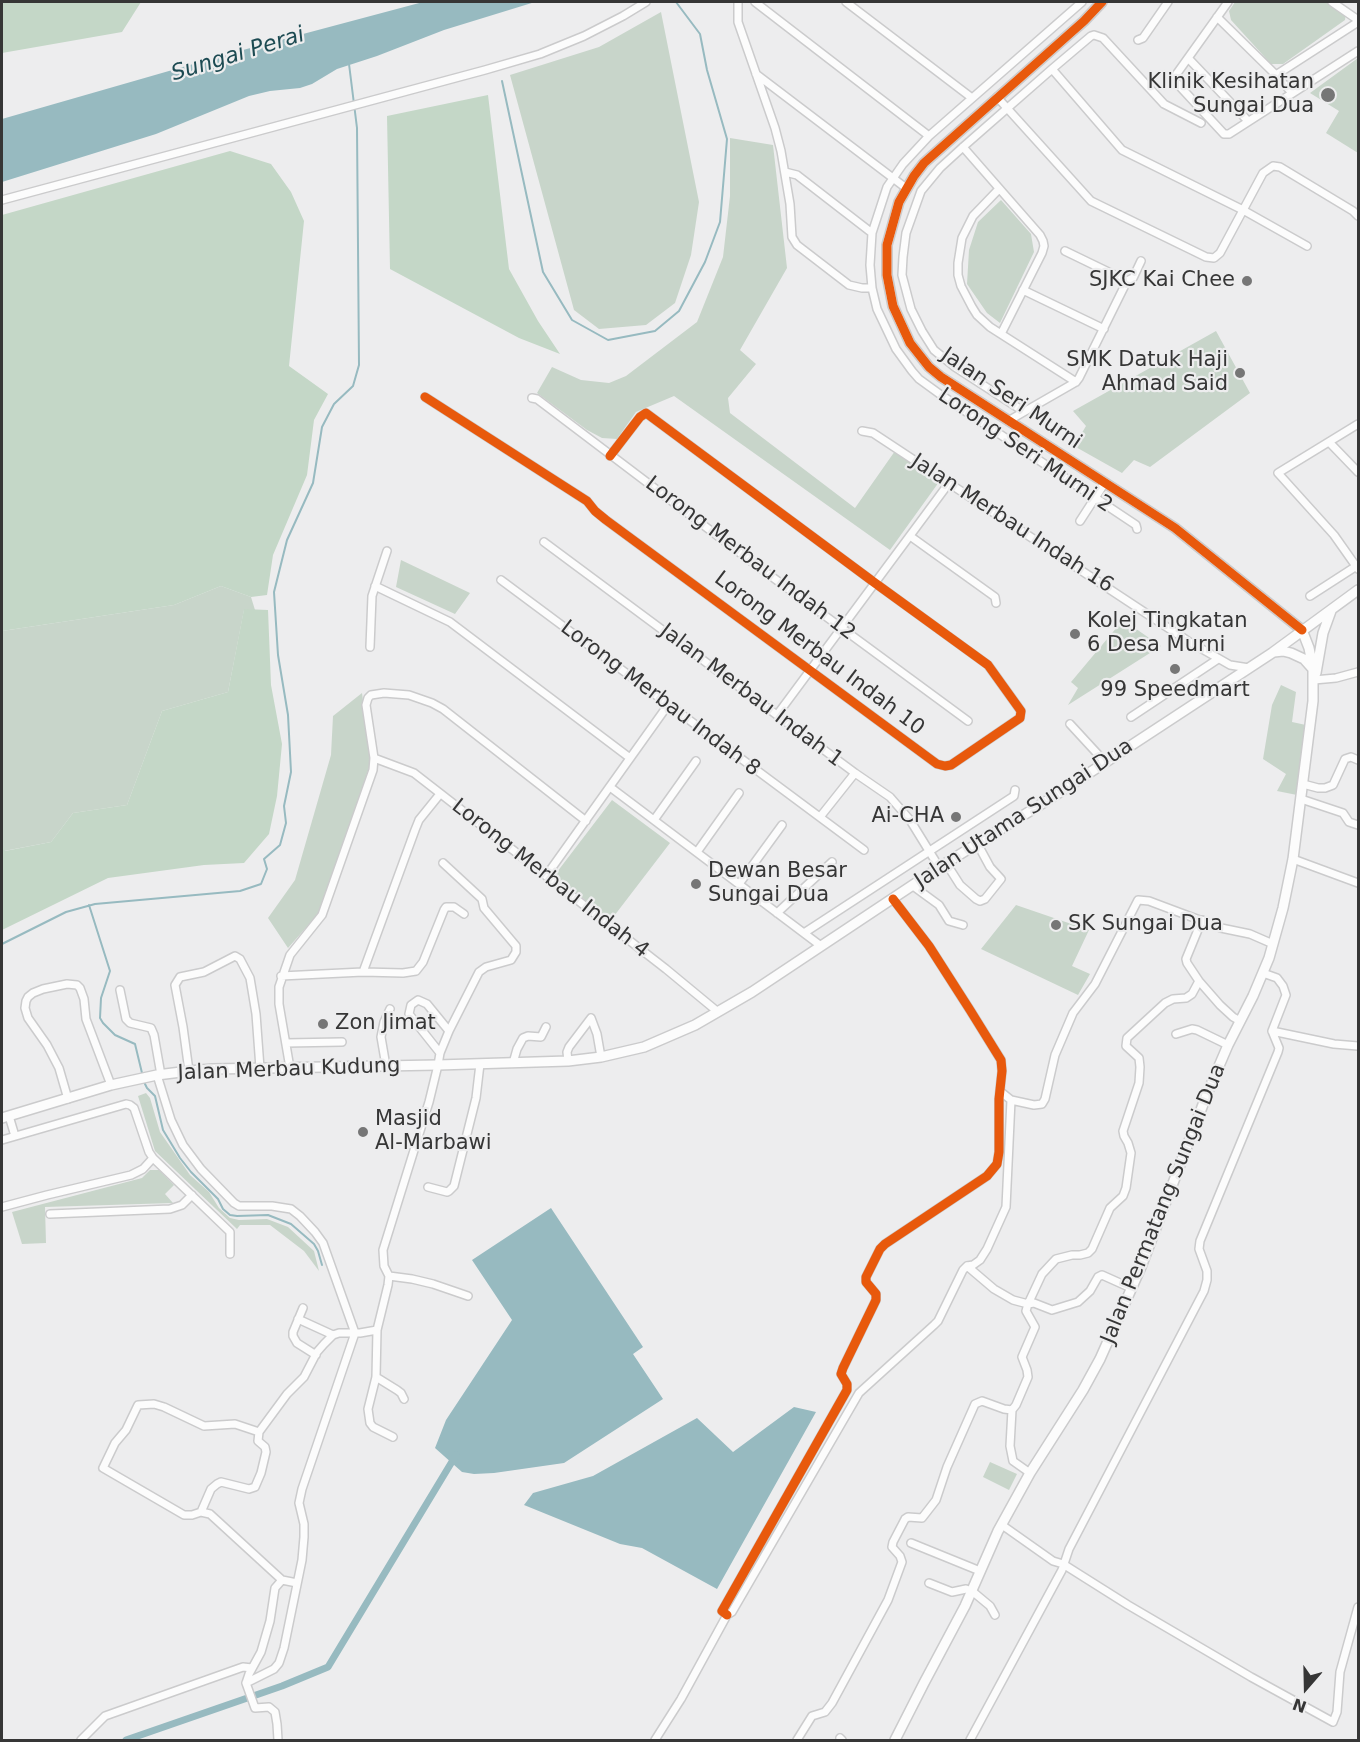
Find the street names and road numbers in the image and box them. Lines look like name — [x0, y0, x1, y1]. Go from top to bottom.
street label: Jalan Seri Murni — [936, 343, 1086, 455]
street label: Lorong Seri Murni 2 — [933, 383, 1117, 519]
street label: Jalan Merbau Indah 16 — [906, 449, 1118, 599]
street label: Lorong Merbau Indah 12 — [640, 472, 860, 646]
street label: Lorong Merbau Indah 10 — [709, 567, 929, 741]
street label: Lorong Merbau Indah 8 — [555, 616, 765, 782]
street label: Jalan Merbau Indah 1 — [655, 619, 847, 773]
street label: Jalan Utama Sungai Dua — [910, 734, 1138, 894]
street label: Lorong Merbau Indah 4 — [446, 794, 654, 964]
street label: Jalan Merbau Kudung — [177, 1054, 401, 1086]
street label: Jalan Permatang Sungai Dua — [1096, 1060, 1232, 1348]

